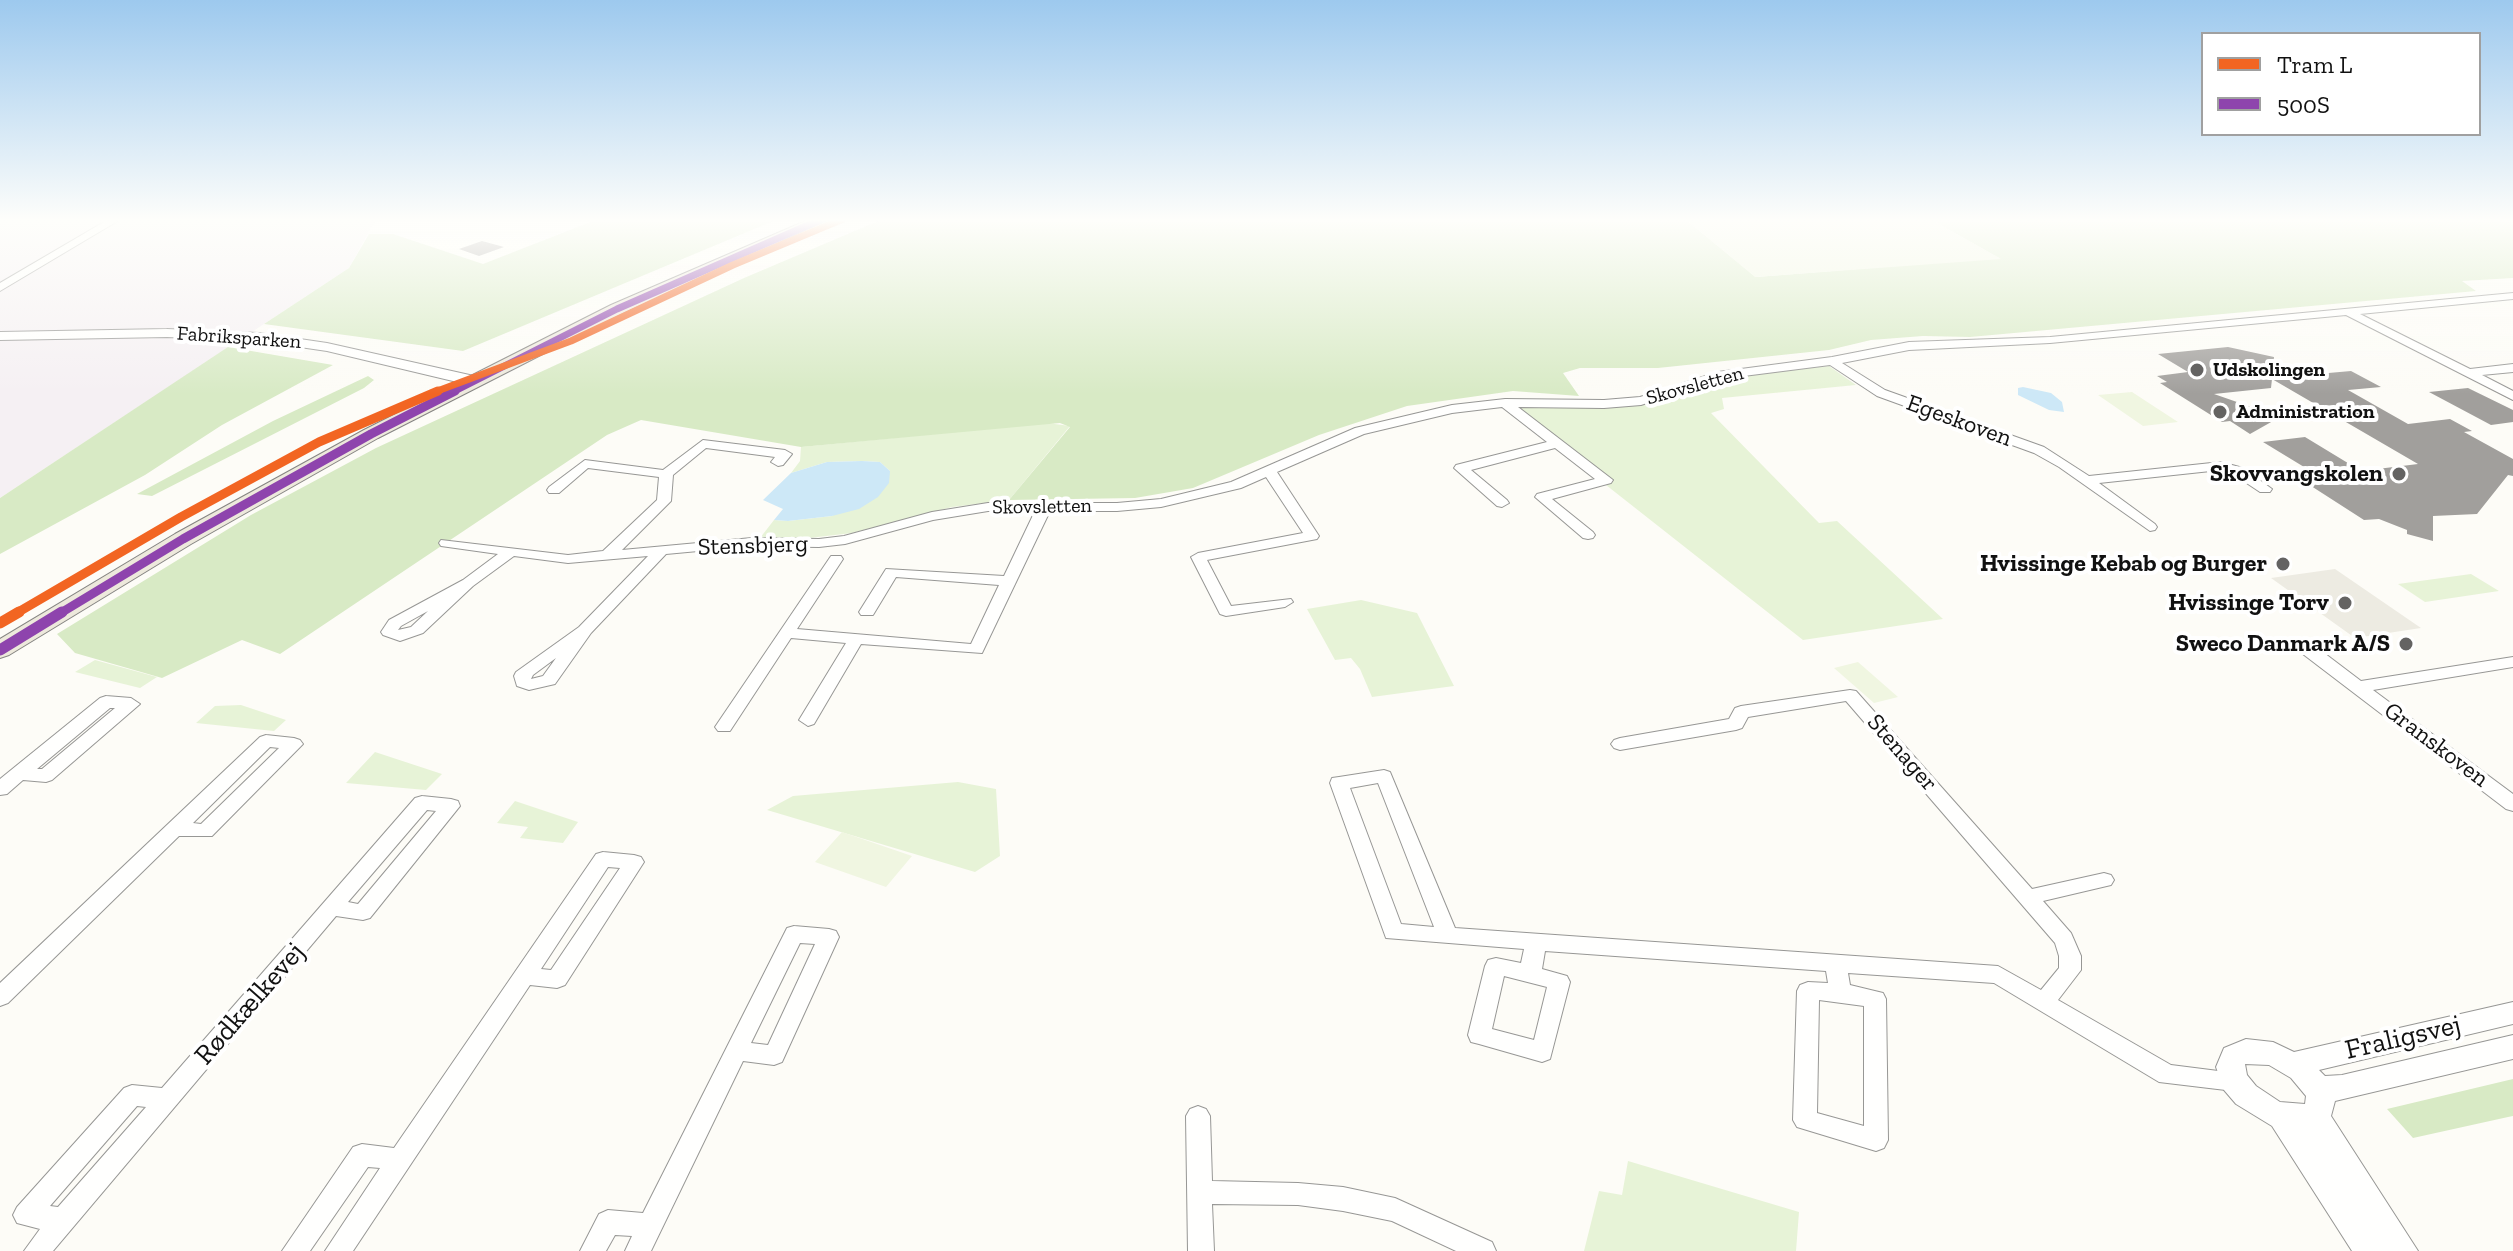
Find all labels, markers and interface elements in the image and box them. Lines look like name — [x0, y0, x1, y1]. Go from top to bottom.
legend — [2201, 32, 2481, 136]
text: Tram L — [2277, 50, 2352, 79]
text: 500S — [2277, 90, 2330, 119]
street label: Fabriksparken — [176, 322, 302, 354]
place label: Udskolingen — [2213, 358, 2325, 382]
street label: Skovsletten — [1644, 361, 1746, 411]
marker: Udskolingen — [2188, 361, 2206, 379]
street label: Egeskoven — [1902, 389, 2016, 453]
place label: Administration — [2236, 400, 2375, 424]
marker: Administration — [2211, 403, 2229, 421]
place label: Skovvangskolen — [2210, 460, 2383, 488]
marker: Skovvangskolen — [2390, 465, 2408, 483]
street label: Skovsletten — [992, 494, 1092, 520]
street label: Stensbjerg — [697, 530, 809, 562]
place label: Hvissinge Kebab og Burger — [1980, 550, 2267, 578]
marker: Hvissinge Kebab og Burger — [2274, 555, 2292, 573]
place label: Hvissinge Torv — [2168, 589, 2329, 617]
marker: Hvissinge Torv — [2336, 594, 2354, 612]
place label: Sweco Danmark A/S — [2176, 630, 2390, 658]
marker: Sweco Danmark A/S — [2397, 635, 2415, 653]
street label: Granskoven — [2378, 696, 2494, 794]
street label: Stenager — [1861, 709, 1943, 797]
street label: Rødkælkevej — [188, 936, 312, 1072]
street label: Fraligsvej — [2342, 1008, 2464, 1068]

